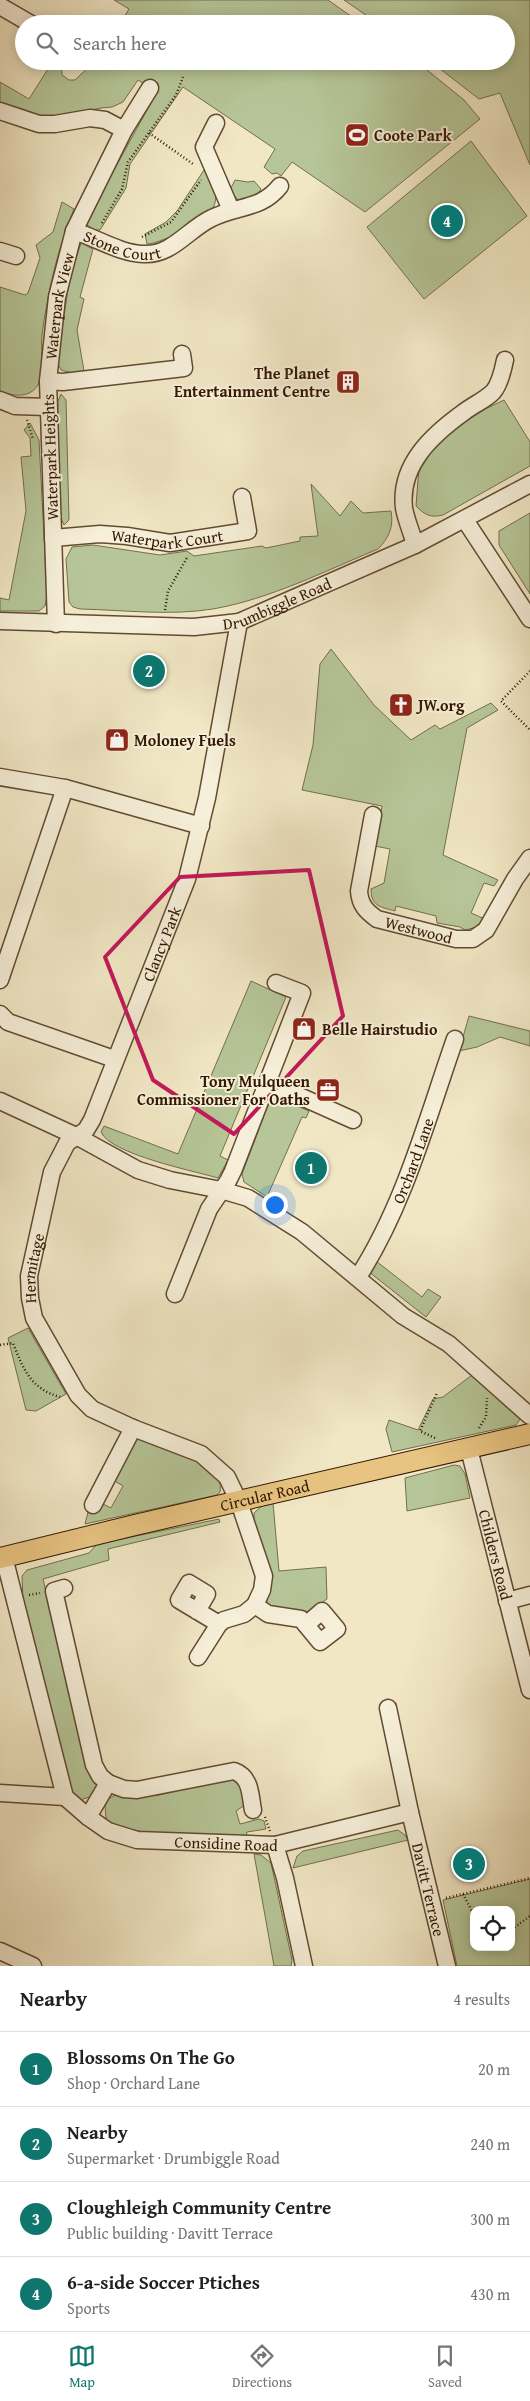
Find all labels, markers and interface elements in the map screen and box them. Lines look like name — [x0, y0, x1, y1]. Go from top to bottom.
search box — [15, 15, 515, 70]
icon: search — [33, 29, 61, 57]
text: Search here — [73, 29, 167, 57]
sports icon: Coote Park — [344, 122, 370, 148]
place label: Coote Park — [374, 123, 452, 147]
pin: 4 — [431, 202, 463, 240]
street label: Stone Court — [80, 224, 164, 266]
street label: Waterpark View — [38, 249, 80, 361]
place label: The Planet Entertainment Centre — [174, 361, 330, 403]
building icon: The Planet Entertainment Centre — [335, 369, 361, 395]
street label: Waterpark Heights — [36, 393, 64, 521]
street label: Waterpark Court — [111, 523, 225, 555]
street label: Drumbiggle Road — [221, 571, 335, 636]
pin: 2 — [133, 652, 165, 690]
church icon: JW.org — [388, 692, 414, 718]
place label: JW.org — [415, 693, 465, 717]
shop icon: Moloney Fuels — [104, 727, 130, 753]
place label: Moloney Fuels — [134, 728, 236, 752]
street label: Clancy Park — [136, 902, 187, 985]
street label: Westwood — [383, 910, 455, 950]
shop icon: Belle Hairstudio — [291, 1016, 317, 1042]
place label: Belle Hairstudio — [322, 1017, 438, 1041]
place label: Tony Mulqueen Commissioner For Oaths — [137, 1069, 311, 1111]
office icon: Tony Mulqueen Commissioner For Oaths — [315, 1077, 341, 1103]
street label: Orchard Lane — [386, 1115, 440, 1207]
pin: 1 — [295, 1149, 327, 1187]
your location — [262, 1192, 288, 1218]
street label: Hermitage — [17, 1231, 50, 1304]
street label: Circular Road — [218, 1473, 312, 1517]
street label: Childers Road — [473, 1507, 519, 1603]
street label: Considine Road — [174, 1829, 279, 1857]
street label: Davitt Terrace — [406, 1840, 451, 1939]
pin: 3 — [453, 1845, 485, 1883]
map controls — [470, 1906, 515, 1951]
button: locate — [470, 1906, 515, 1951]
text: Nearby — [20, 1983, 87, 2014]
text: 4 results — [453, 1987, 510, 2011]
text: Blossoms On The Go — [67, 2043, 235, 2071]
text: 1 — [32, 2057, 40, 2081]
text: 20 m — [478, 2057, 510, 2081]
text: Shop · Orchard Lane — [67, 2071, 200, 2095]
text: Nearby — [67, 2118, 128, 2146]
text: 2 — [32, 2132, 40, 2156]
text: 240 m — [470, 2132, 510, 2156]
text: Supermarket · Drumbiggle Road — [67, 2146, 280, 2170]
text: Cloughleigh Community Centre — [67, 2193, 331, 2221]
text: 3 — [32, 2207, 40, 2231]
text: 300 m — [470, 2207, 510, 2231]
text: Public building · Davitt Terrace — [67, 2221, 273, 2245]
text: 6-a-side Soccer Ptiches — [67, 2268, 260, 2296]
text: 4 — [32, 2282, 40, 2306]
text: 430 m — [470, 2282, 510, 2306]
text: Sports — [67, 2296, 110, 2320]
tab: Map — [68, 2342, 96, 2392]
tab: Directions — [232, 2342, 292, 2392]
tab: Saved — [428, 2342, 462, 2392]

